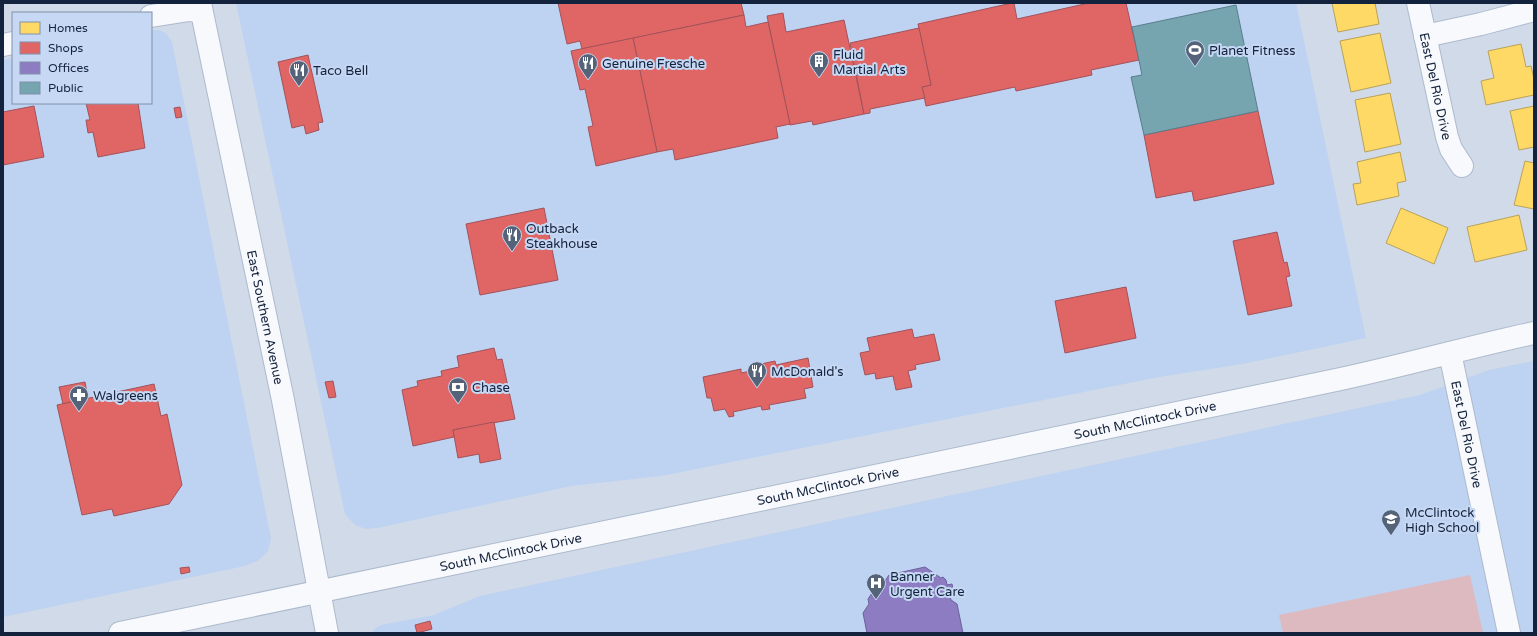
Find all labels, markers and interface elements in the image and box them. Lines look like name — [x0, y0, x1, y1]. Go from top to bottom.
legend — [12, 12, 152, 104]
text: Homes — [48, 21, 88, 35]
street label: East Del Rio Drive — [1416, 31, 1454, 141]
sports icon: Planet Fitness — [1184, 39, 1206, 67]
text: Shops — [48, 41, 83, 55]
place label: Planet Fitness — [1209, 43, 1296, 59]
place label: Fluid Martial Arts — [833, 47, 906, 78]
building icon: Fluid Martial Arts — [808, 50, 830, 78]
restaurant icon: Genuine Fresche — [577, 52, 599, 80]
place label: Genuine Fresche — [602, 56, 705, 72]
restaurant icon: Taco Bell — [288, 59, 310, 87]
text: Offices — [48, 61, 89, 75]
place label: Taco Bell — [313, 63, 368, 79]
text: Public — [48, 81, 83, 95]
place label: Outback Steakhouse — [526, 221, 598, 252]
restaurant icon: Outback Steakhouse — [501, 224, 523, 252]
street label: East Southern Avenue — [243, 249, 287, 386]
restaurant icon: McDonald's — [746, 360, 768, 388]
place label: McDonald's — [771, 364, 844, 380]
bank icon: Chase — [447, 376, 469, 404]
street label: East Del Rio Drive — [1447, 379, 1485, 490]
place label: Chase — [472, 380, 510, 396]
pharmacy icon: Walgreens — [68, 384, 90, 412]
place label: Walgreens — [93, 388, 158, 404]
street label: South McClintock Drive — [1073, 398, 1218, 443]
street label: South McClintock Drive — [755, 464, 901, 509]
place label: McClintock High School — [1405, 505, 1479, 536]
school or university icon: McClintock High School — [1380, 508, 1402, 536]
street label: South McClintock Drive — [438, 530, 583, 575]
place label: Banner Urgent Care — [890, 569, 965, 600]
hospital icon: Banner Urgent Care — [865, 572, 887, 600]

